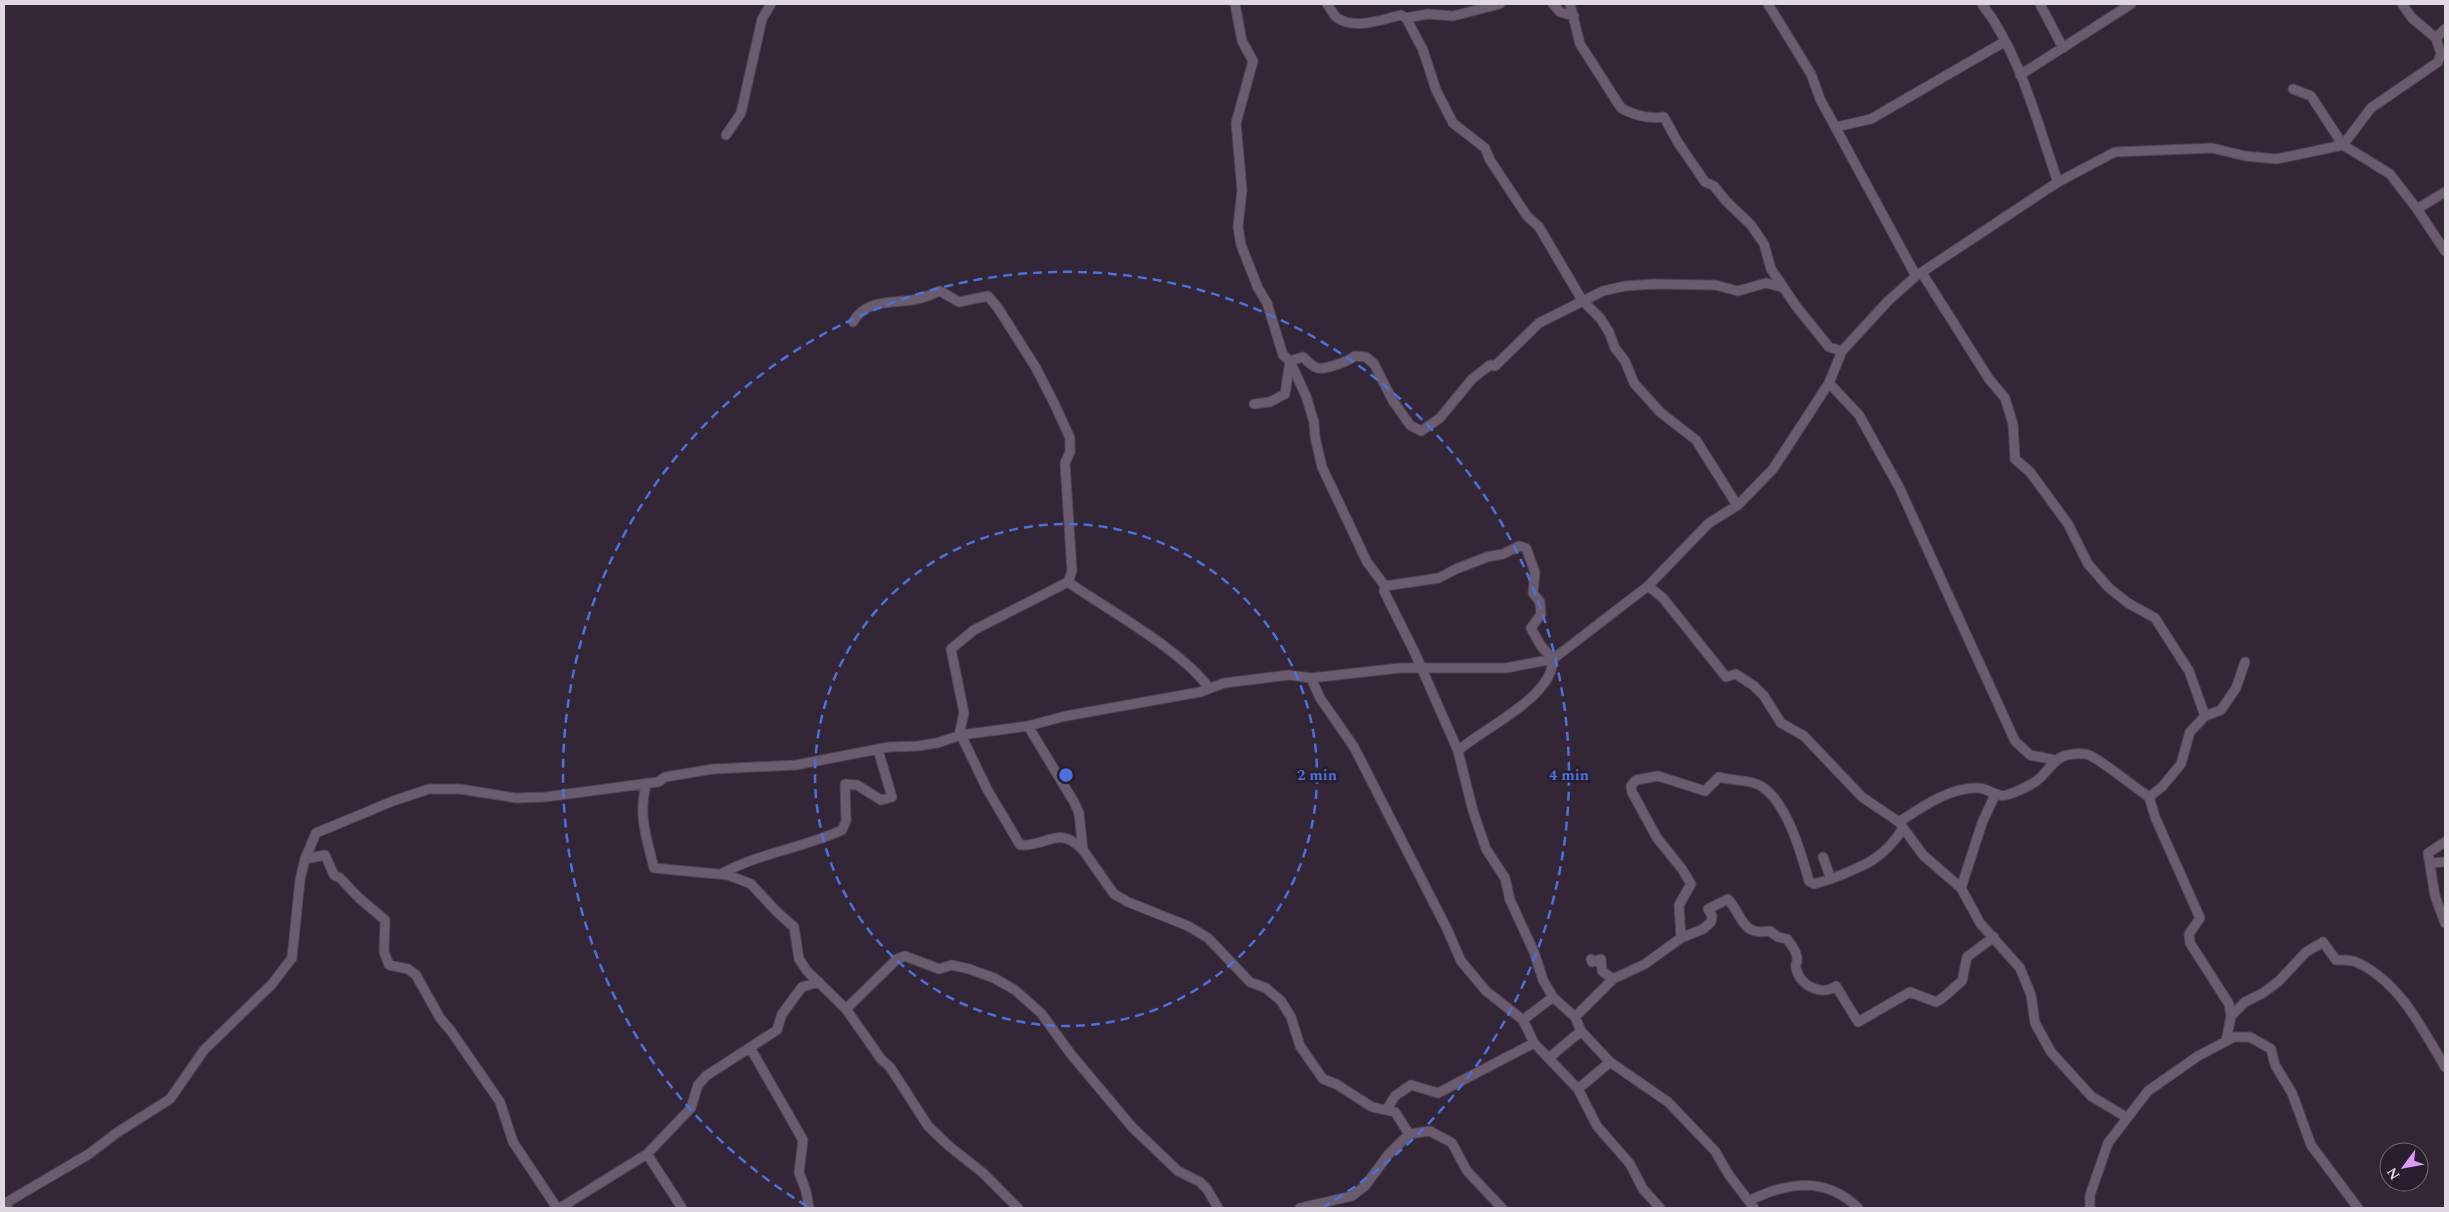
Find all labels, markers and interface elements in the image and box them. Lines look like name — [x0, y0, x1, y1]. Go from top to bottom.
text: 2 min — [1297, 764, 1337, 787]
text: 4 min — [1549, 764, 1589, 787]
centre of rings — [1057, 766, 1075, 784]
north arrow — [2379, 1142, 2429, 1192]
text: N — [2381, 1163, 2405, 1184]

